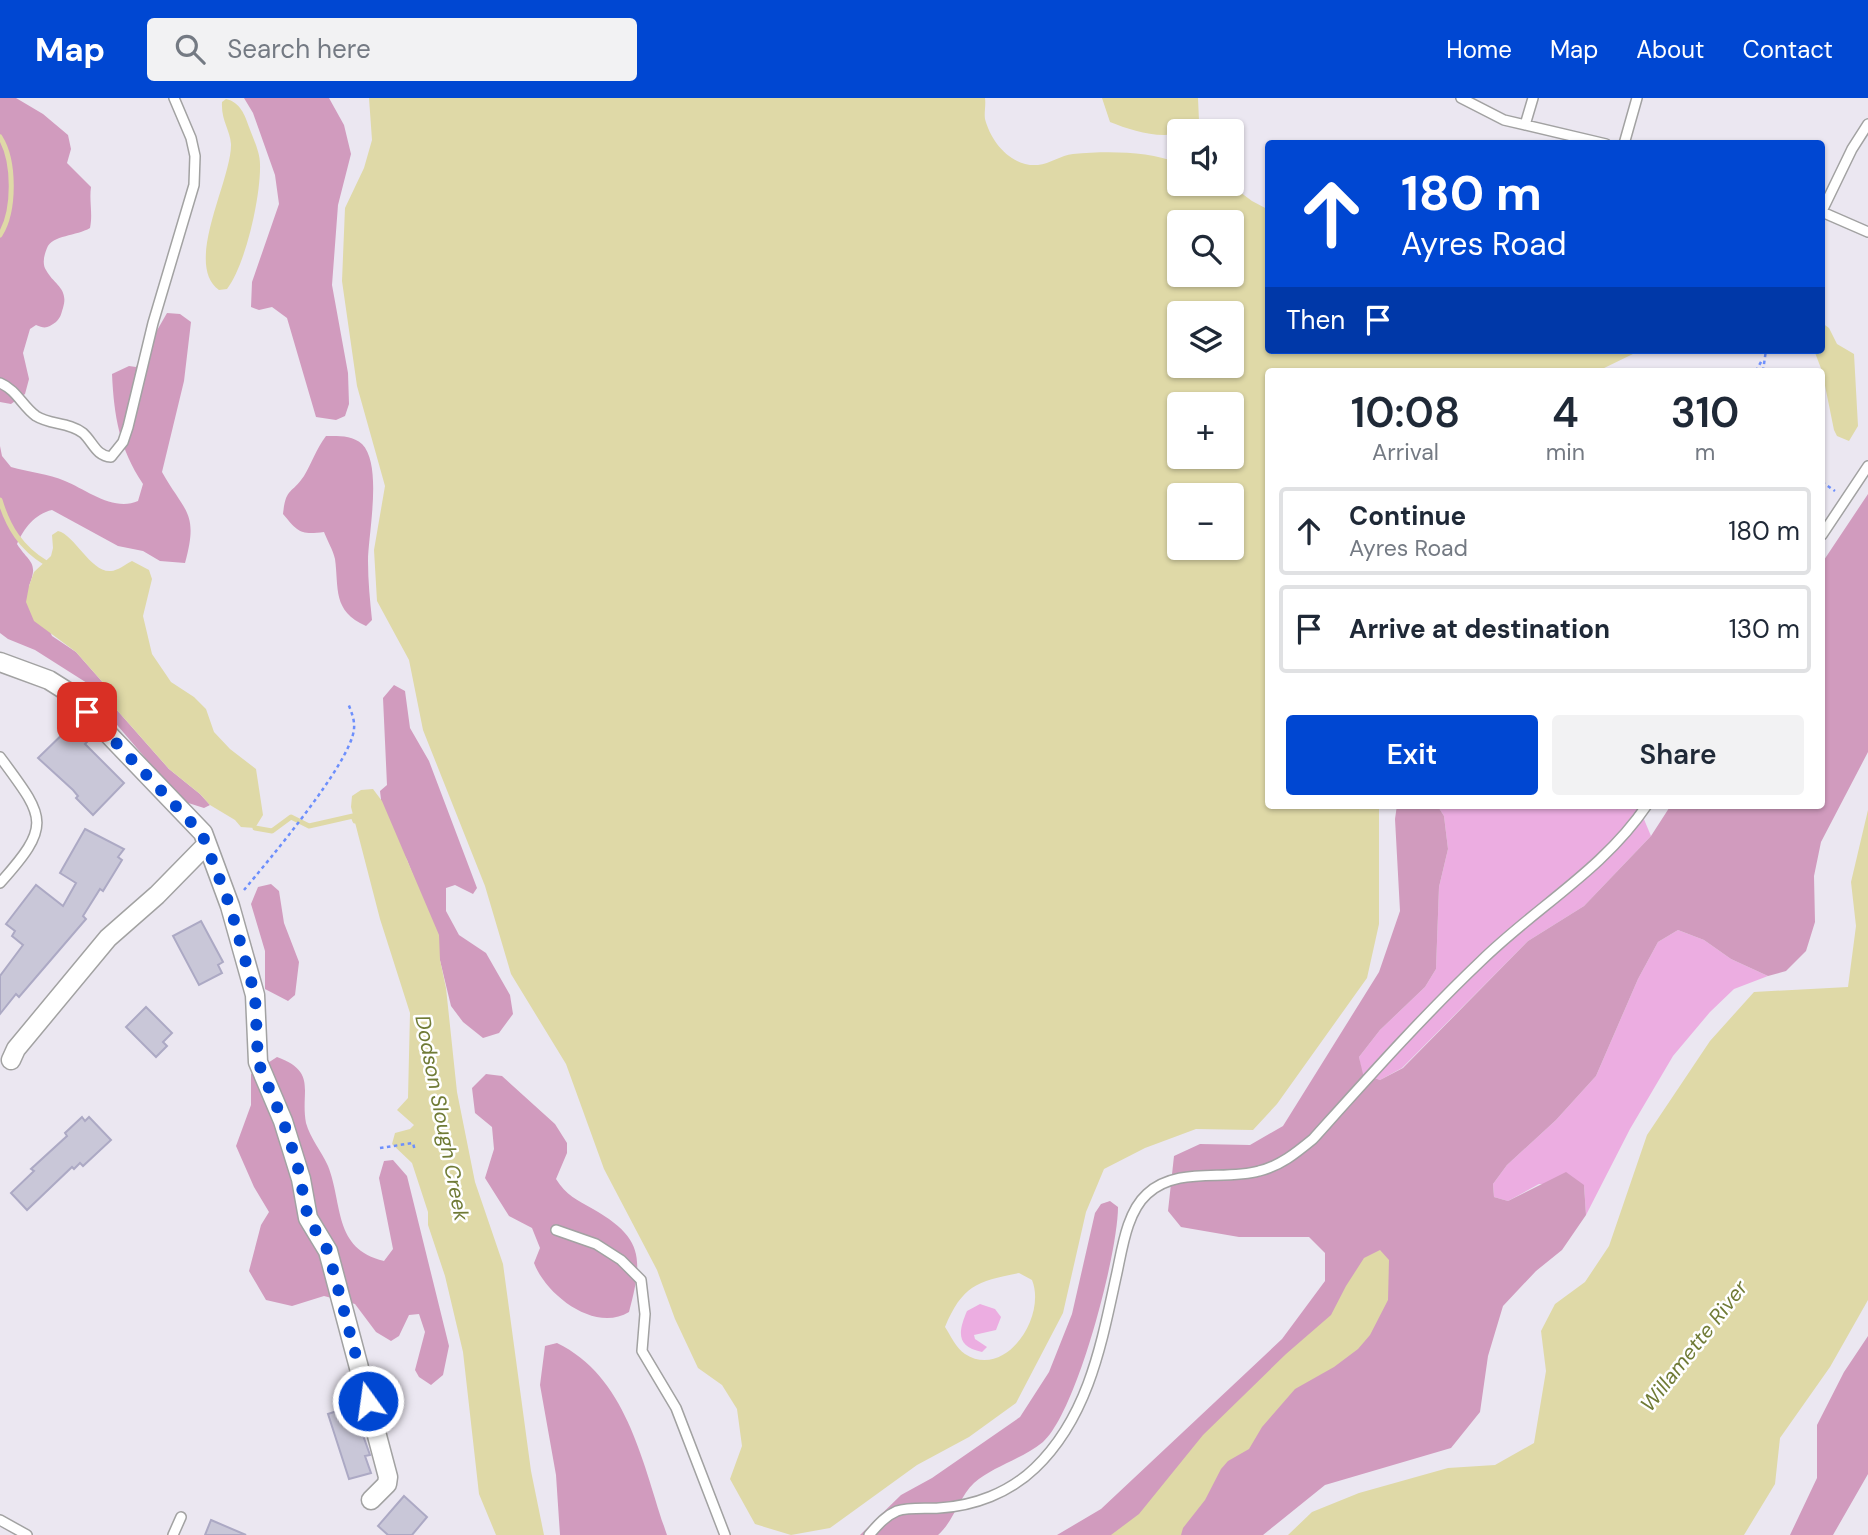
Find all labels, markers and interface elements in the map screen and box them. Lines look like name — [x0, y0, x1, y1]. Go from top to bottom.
search box — [147, 18, 637, 81]
text: Map — [35, 28, 105, 71]
icon: search — [171, 30, 209, 68]
text: Search here — [227, 32, 371, 66]
text: Home — [1446, 34, 1512, 65]
text: Map — [1550, 34, 1598, 65]
text: About — [1636, 34, 1705, 65]
text: Contact — [1743, 34, 1833, 65]
map controls — [1167, 119, 1244, 560]
button: sound — [1167, 119, 1244, 196]
text: 180 m — [1401, 161, 1542, 225]
icon: ahead — [1286, 168, 1377, 259]
button: search — [1167, 210, 1244, 287]
text: Ayres Road — [1401, 223, 1567, 265]
button: layers — [1167, 301, 1244, 378]
icon: arrive — [1359, 301, 1397, 339]
text: Then — [1286, 303, 1345, 337]
text: 10:08 — [1351, 385, 1460, 440]
text: 4 — [1552, 385, 1579, 440]
text: 310 — [1671, 385, 1739, 440]
button: + — [1167, 392, 1244, 469]
text: Arrival — [1372, 437, 1439, 467]
text: min — [1546, 437, 1585, 467]
text: m — [1695, 437, 1715, 467]
button: − — [1167, 483, 1244, 560]
text: Continue — [1349, 499, 1466, 533]
icon: ahead — [1290, 512, 1328, 550]
text: 180 m — [1728, 514, 1800, 548]
text: Ayres Road — [1349, 533, 1468, 563]
icon: arrive — [1290, 610, 1328, 648]
text: Arrive at destination — [1349, 612, 1610, 646]
text: 130 m — [1729, 612, 1800, 646]
pin — [57, 682, 117, 742]
icon: arrive — [68, 693, 106, 731]
button: Exit — [1286, 715, 1538, 795]
button: Share — [1552, 715, 1804, 795]
water label: Dodson Slough Creek — [408, 1013, 476, 1224]
water label: Willamette River — [1634, 1274, 1755, 1417]
position arrow — [331, 1364, 405, 1438]

